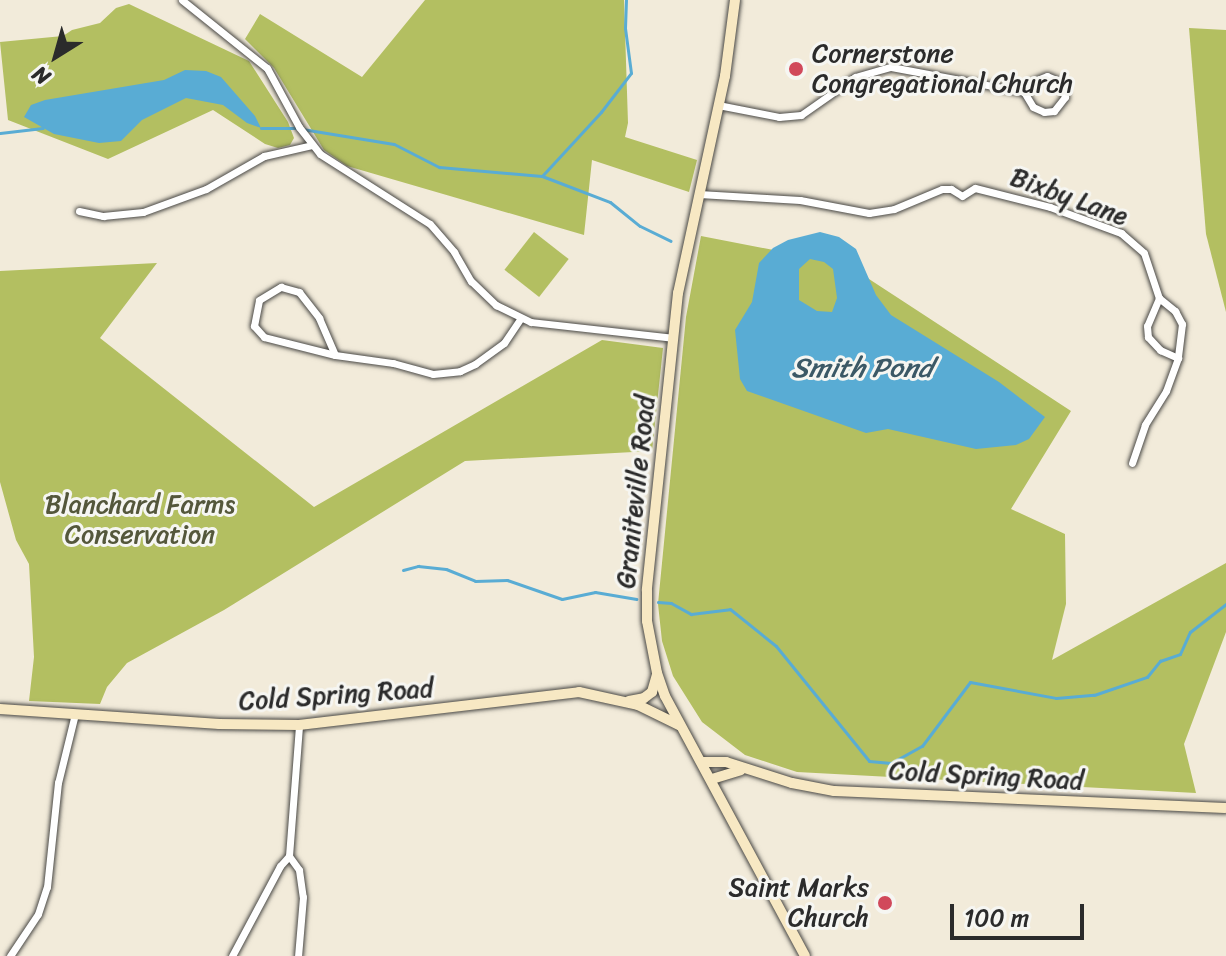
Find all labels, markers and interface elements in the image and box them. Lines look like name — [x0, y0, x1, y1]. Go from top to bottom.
north arrow — [16, 16, 96, 96]
place label: Cornerstone Congregational Church — [812, 38, 1073, 100]
text: N — [23, 55, 59, 96]
marker: Cornerstone Congregational Church — [787, 60, 805, 78]
street label: Bixby Lane — [1006, 161, 1132, 233]
water label: Smith Pond — [791, 351, 933, 385]
street label: Graniteville Road — [610, 394, 662, 590]
park label: Blanchard Farms Conservation — [45, 489, 235, 550]
street label: Cold Spring Road — [238, 673, 434, 717]
street label: Cold Spring Road — [888, 755, 1084, 797]
place label: Saint Marks Church — [731, 872, 869, 934]
scale bar — [954, 888, 1088, 938]
marker: Saint Marks Church — [876, 894, 894, 912]
text: 100 m — [964, 897, 1029, 939]

